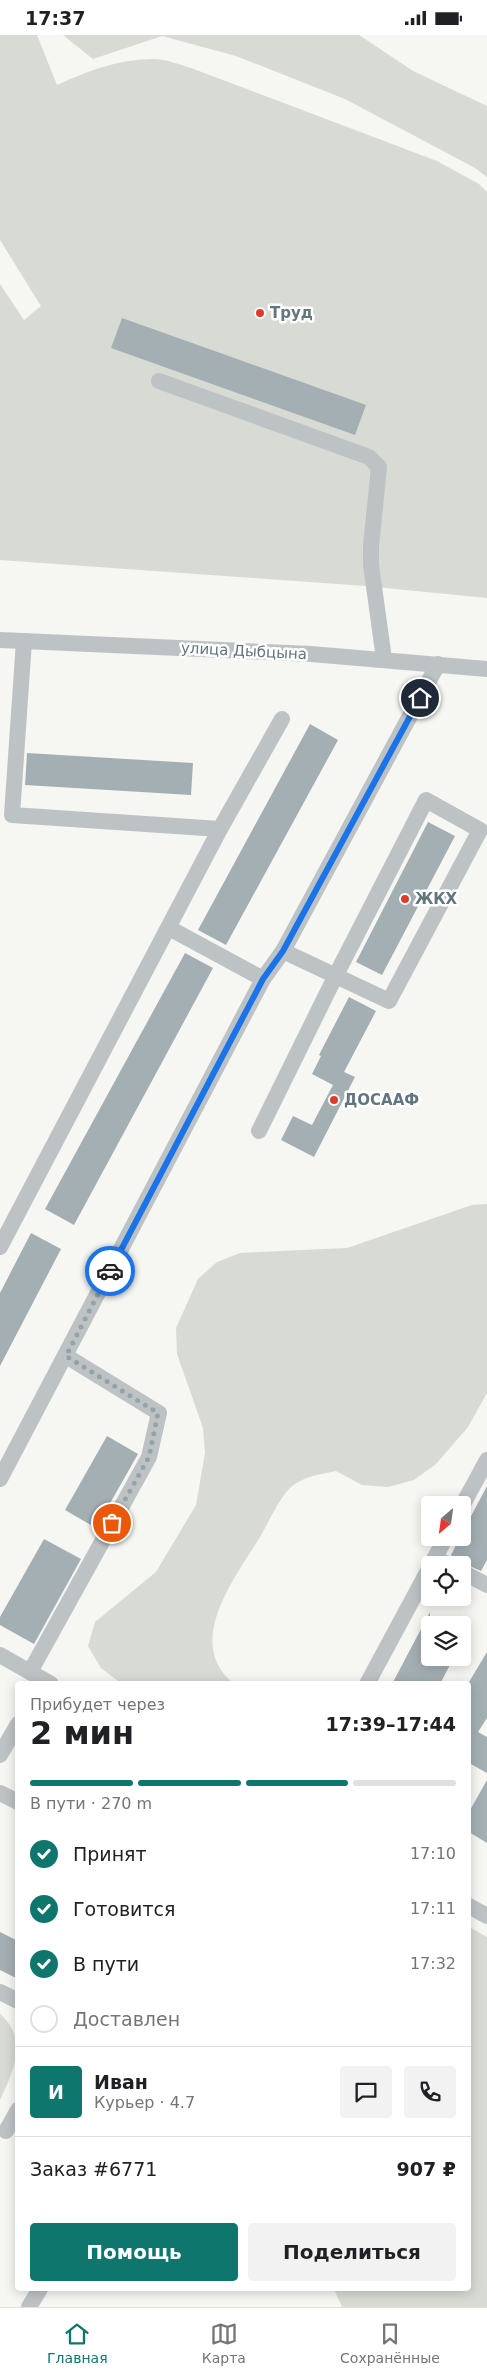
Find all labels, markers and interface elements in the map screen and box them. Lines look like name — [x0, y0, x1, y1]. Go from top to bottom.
text: 17:37 — [25, 7, 85, 29]
place label: Труд — [270, 304, 313, 322]
marker: Труд — [254, 307, 266, 319]
street label: улица Дыбцына — [180, 639, 308, 663]
pin — [399, 677, 441, 719]
icon: home — [406, 684, 434, 712]
place label: ЖКХ — [415, 890, 458, 908]
marker: ЖКХ — [399, 893, 411, 905]
place label: ДОСААФ — [344, 1091, 419, 1109]
marker: ДОСААФ — [328, 1094, 340, 1106]
courier — [85, 1246, 135, 1296]
icon: car — [96, 1257, 124, 1285]
north arrow — [421, 1496, 471, 1546]
map controls — [421, 1496, 471, 1666]
pin — [91, 1502, 133, 1544]
icon: bag — [98, 1509, 126, 1537]
button: locate — [421, 1556, 471, 1606]
button: layers — [421, 1616, 471, 1666]
text: Прибудет через — [30, 1695, 165, 1714]
text: 17:39–17:44 — [326, 1713, 456, 1735]
text: 2 мин — [30, 1714, 134, 1752]
text: В пути · 270 m — [30, 1794, 152, 1813]
icon: check — [30, 1840, 58, 1868]
text: Принят — [73, 1843, 147, 1865]
text: 17:10 — [410, 1844, 456, 1863]
icon: check — [30, 1895, 58, 1923]
text: Готовится — [73, 1898, 175, 1920]
text: 17:11 — [410, 1899, 456, 1918]
icon: check — [30, 1950, 58, 1978]
text: В пути — [73, 1953, 139, 1975]
text: 17:32 — [410, 1954, 456, 1973]
text: Доставлен — [73, 2008, 180, 2030]
button: chat — [340, 2066, 392, 2118]
button: phone — [404, 2066, 456, 2118]
text: Иван — [94, 2071, 148, 2093]
text: И — [48, 2081, 64, 2103]
text: Курьер · 4.7 — [94, 2093, 195, 2112]
text: Заказ #6771 — [30, 2158, 157, 2180]
text: 907 ₽ — [397, 2158, 456, 2180]
button: Помощь — [30, 2223, 238, 2281]
button: Поделиться — [248, 2223, 456, 2281]
tab: Главная — [47, 2320, 108, 2366]
tab: Карта — [202, 2320, 246, 2366]
tab: Сохранённые — [340, 2320, 440, 2366]

